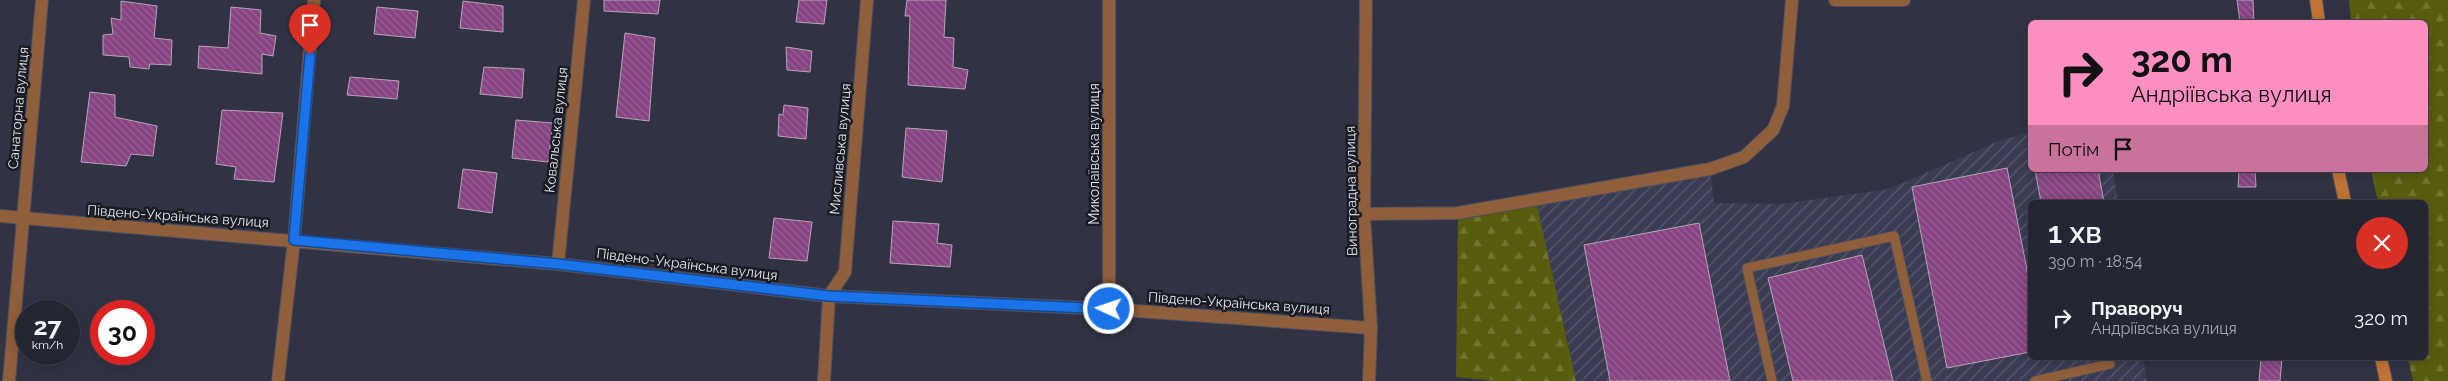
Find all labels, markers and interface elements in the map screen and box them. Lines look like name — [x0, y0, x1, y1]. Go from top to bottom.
pin — [289, 4, 331, 55]
icon: arrive — [296, 11, 324, 39]
text: 320 m — [2131, 39, 2233, 80]
icon: right — [2048, 40, 2113, 105]
street label: Санаторна вулиця — [5, 46, 31, 170]
street label: Ковальська вулиця — [541, 66, 571, 194]
text: Андріївська вулиця — [2131, 81, 2332, 107]
street label: Мисливська вулиця — [826, 83, 854, 215]
street label: Миколаївська вулиця — [1086, 83, 1102, 225]
street label: Виноградна вулиця — [1342, 126, 1360, 256]
icon: arrive — [2109, 135, 2137, 163]
text: Потім — [2048, 138, 2099, 160]
street label: Південо-Українська вулиця — [86, 202, 270, 230]
text: 1 хв — [2048, 215, 2102, 250]
button: close — [2356, 217, 2408, 269]
street label: Південо-Українська вулиця — [596, 245, 778, 283]
text: 390 m · 18:54 — [2048, 252, 2142, 271]
position arrow — [1082, 282, 1134, 334]
street label: Південо-Українська вулиця — [1147, 289, 1331, 317]
text: Праворуч — [2091, 297, 2183, 319]
speed limit sign: 30 — [90, 300, 155, 365]
icon: right — [2048, 304, 2076, 332]
text: 320 m — [2354, 307, 2408, 329]
text: 27 — [33, 311, 62, 341]
text: Андріївська вулиця — [2091, 319, 2237, 338]
text: km/h — [32, 338, 63, 352]

